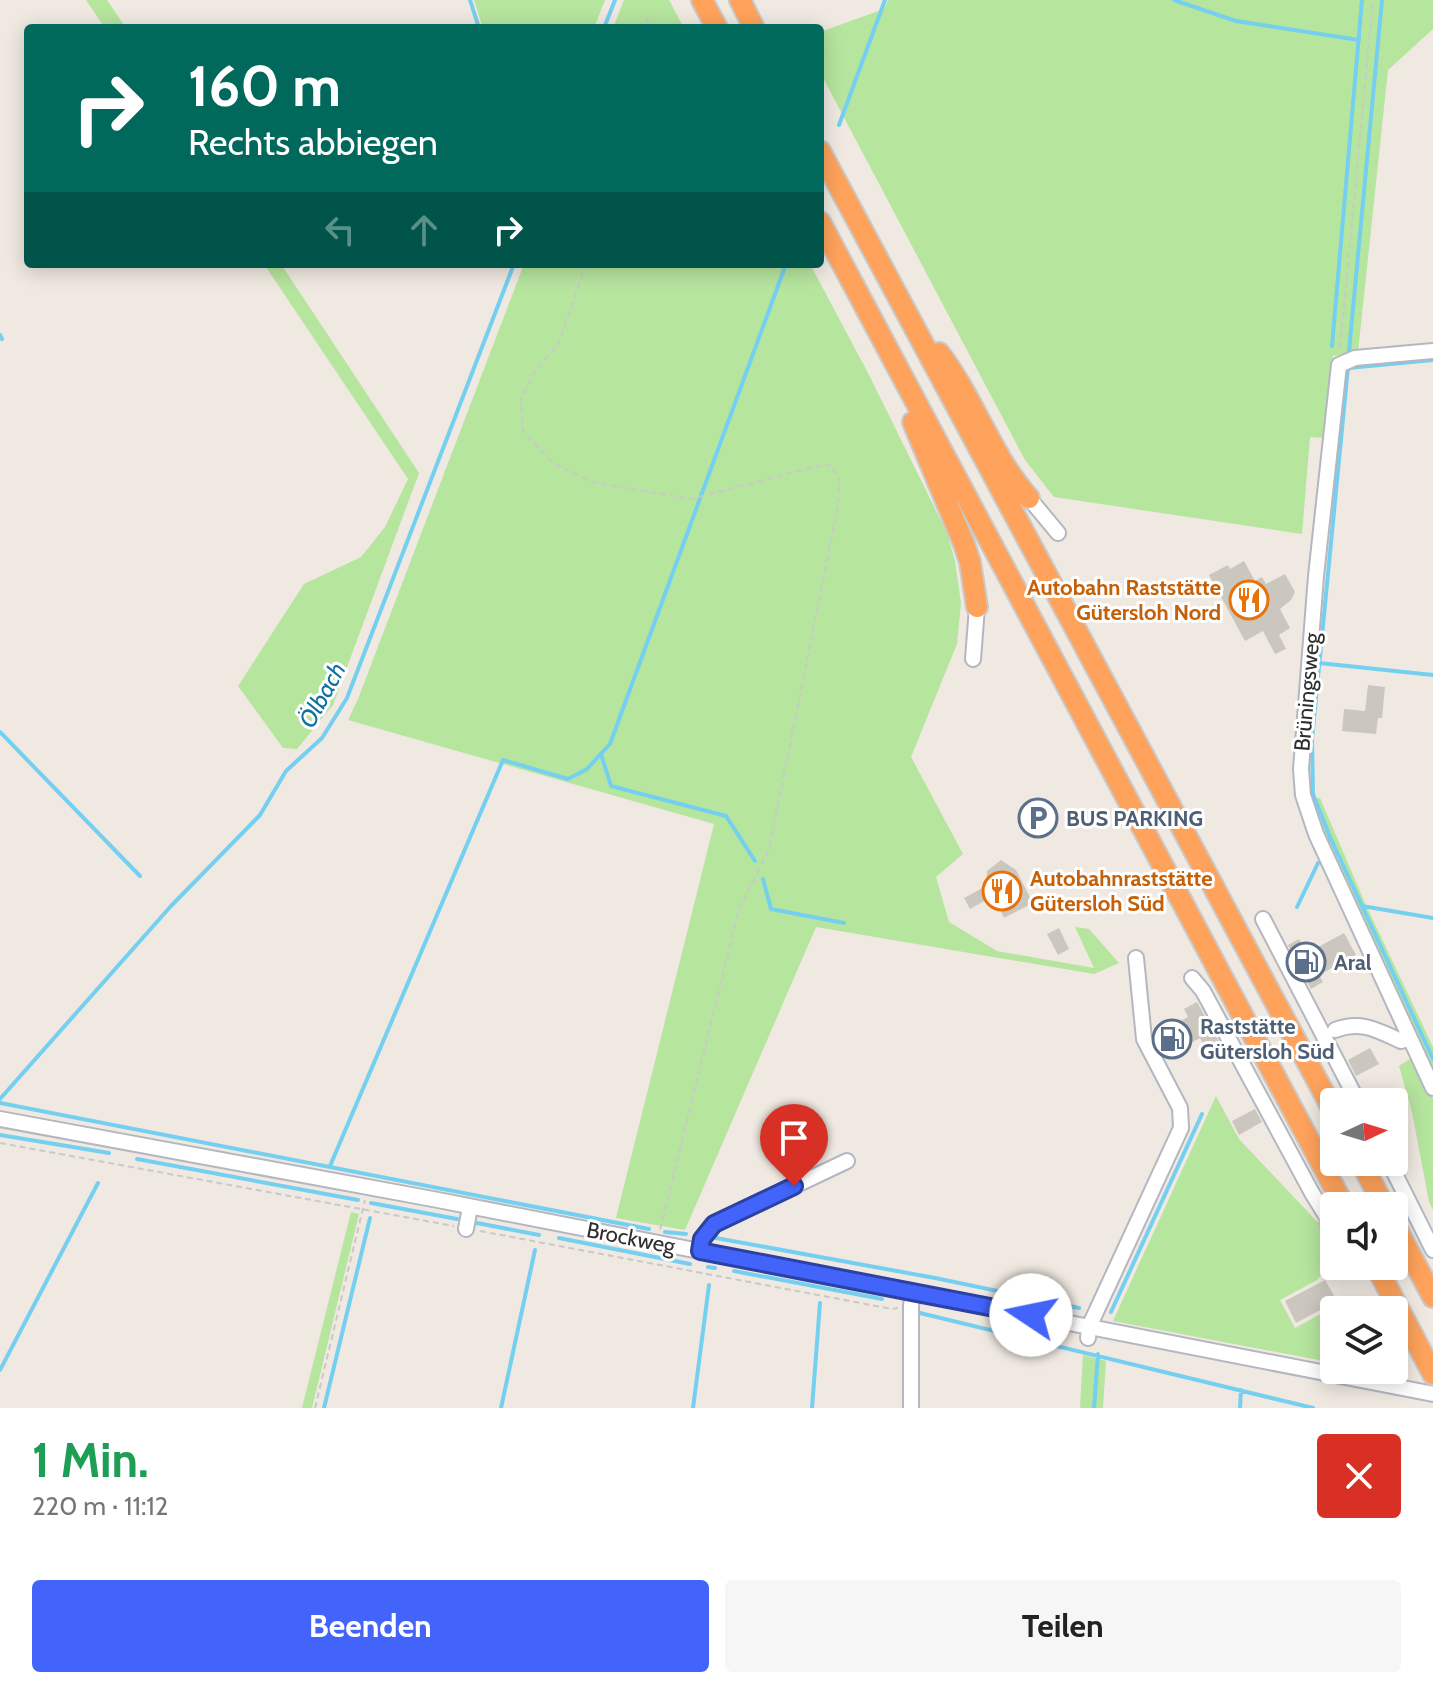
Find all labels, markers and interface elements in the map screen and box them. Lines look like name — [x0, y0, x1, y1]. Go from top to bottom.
text: 160 m — [188, 52, 341, 120]
icon: right — [56, 56, 160, 160]
text: Rechts abbiegen — [188, 120, 438, 164]
icon: left — [318, 208, 362, 252]
icon: ahead — [402, 208, 446, 252]
icon: right — [486, 208, 530, 252]
place label: Autobahn Raststätte Gütersloh Nord — [1027, 574, 1221, 626]
restaurant icon: Autobahn Raststätte Gütersloh Nord — [1228, 579, 1270, 621]
street label: Brüningsweg — [1288, 631, 1326, 752]
water label: Ölbach — [292, 657, 352, 733]
parking icon: BUS PARKING — [1017, 797, 1059, 839]
place label: BUS PARKING — [1066, 805, 1203, 832]
place label: Autobahnraststätte Gütersloh Süd — [1030, 865, 1213, 917]
restaurant icon: Autobahnraststätte Gütersloh Süd — [981, 870, 1023, 912]
fuel station icon: Aral — [1285, 941, 1327, 983]
place label: Aral — [1334, 949, 1372, 976]
place label: Raststätte Gütersloh Süd — [1200, 1013, 1335, 1065]
fuel station icon: Raststätte Gütersloh Süd — [1151, 1018, 1193, 1060]
north arrow — [1320, 1088, 1408, 1176]
map controls — [1320, 1088, 1408, 1384]
pin — [760, 1104, 828, 1186]
icon: arrive — [772, 1116, 816, 1160]
button: sound — [1320, 1192, 1408, 1280]
street label: Brockweg — [584, 1216, 679, 1260]
position arrow — [989, 1273, 1073, 1357]
button: layers — [1320, 1296, 1408, 1384]
text: 1 Min. — [32, 1431, 149, 1489]
button: close — [1317, 1434, 1401, 1518]
text: 220 m · 11:12 — [32, 1490, 168, 1522]
button: Beenden — [32, 1580, 709, 1672]
button: Teilen — [725, 1580, 1401, 1672]

